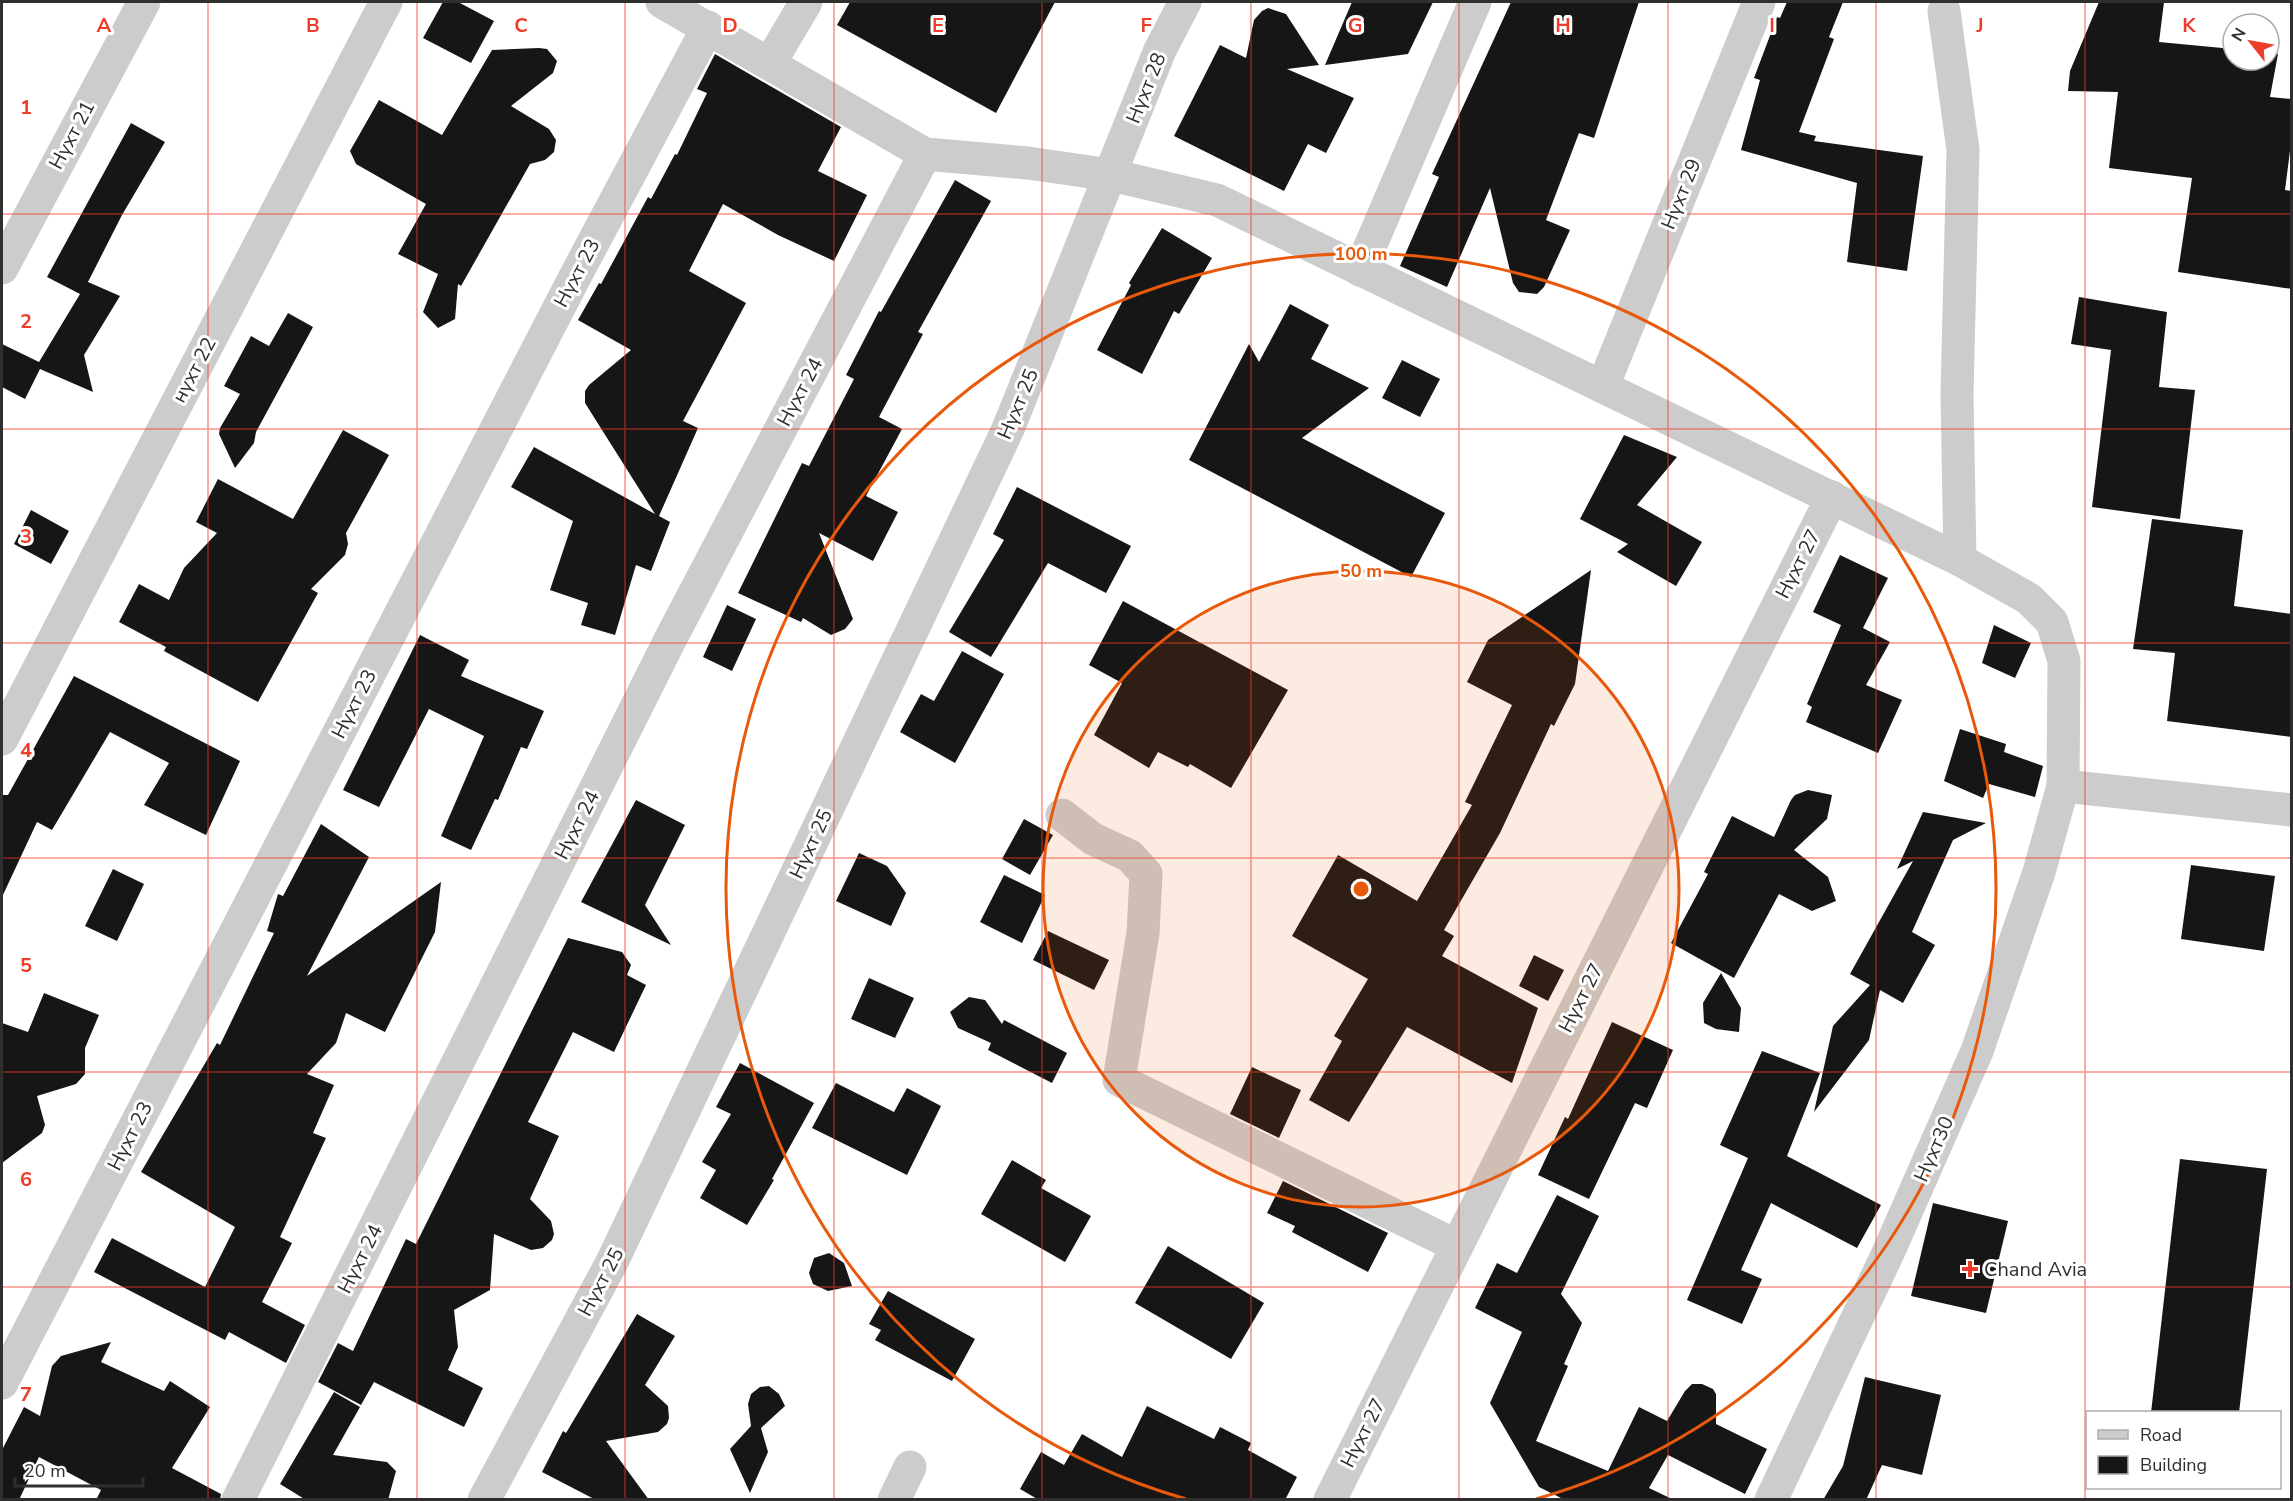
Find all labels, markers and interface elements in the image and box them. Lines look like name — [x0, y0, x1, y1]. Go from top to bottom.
text: A — [97, 12, 112, 39]
text: B — [306, 12, 320, 39]
text: C — [514, 12, 528, 39]
text: D — [722, 12, 738, 39]
text: E — [932, 12, 944, 39]
text: F — [1140, 12, 1152, 39]
text: G — [1348, 12, 1362, 39]
text: H — [1555, 12, 1571, 39]
text: I — [1769, 12, 1775, 39]
text: J — [1975, 12, 1984, 39]
text: K — [2182, 12, 2196, 39]
north arrow — [2221, 12, 2281, 72]
text: N — [2226, 24, 2252, 46]
street label: Нүхт 28 — [1120, 49, 1172, 127]
text: 1 — [20, 94, 32, 121]
street label: Нүхт 21 — [43, 96, 101, 174]
street label: Нүхт 29 — [1655, 155, 1707, 233]
street label: Нүхт 23 — [548, 234, 606, 312]
text: 100 m — [1334, 242, 1388, 266]
text: 2 — [20, 308, 32, 335]
street label: нүхт 22 — [165, 332, 223, 408]
street label: Нүхт 24 — [771, 353, 829, 431]
street label: Нүхт 25 — [991, 365, 1045, 443]
text: 3 — [20, 523, 32, 550]
street label: Нүхт 27 — [1769, 525, 1827, 603]
text: 50 m — [1340, 559, 1382, 583]
street label: Нүхт 23 — [325, 665, 383, 743]
text: 4 — [20, 737, 32, 764]
street label: Нүхт 24 — [548, 786, 606, 864]
street label: Нүхт 25 — [783, 805, 839, 883]
centre of rings — [1351, 879, 1371, 899]
text: 5 — [20, 952, 32, 979]
street label: Нүхт 27 — [1552, 959, 1610, 1037]
street label: Нүхт 23 — [101, 1097, 159, 1175]
street label: Нүхт30 — [1908, 1112, 1960, 1186]
text: 6 — [20, 1166, 32, 1193]
street label: Нүхт 24 — [331, 1220, 389, 1298]
street label: Нүхт 25 — [572, 1243, 630, 1321]
place label: Chand Avia — [1984, 1256, 2087, 1283]
marker: Chand Avia — [1961, 1260, 1979, 1278]
text: 7 — [20, 1381, 32, 1408]
street label: Нүхт 27 — [1334, 1394, 1392, 1472]
legend — [2086, 1411, 2281, 1489]
text: Road — [2140, 1423, 2182, 1447]
scale bar — [15, 1450, 142, 1488]
text: Building — [2140, 1453, 2207, 1477]
text: 20 m — [24, 1459, 66, 1483]

